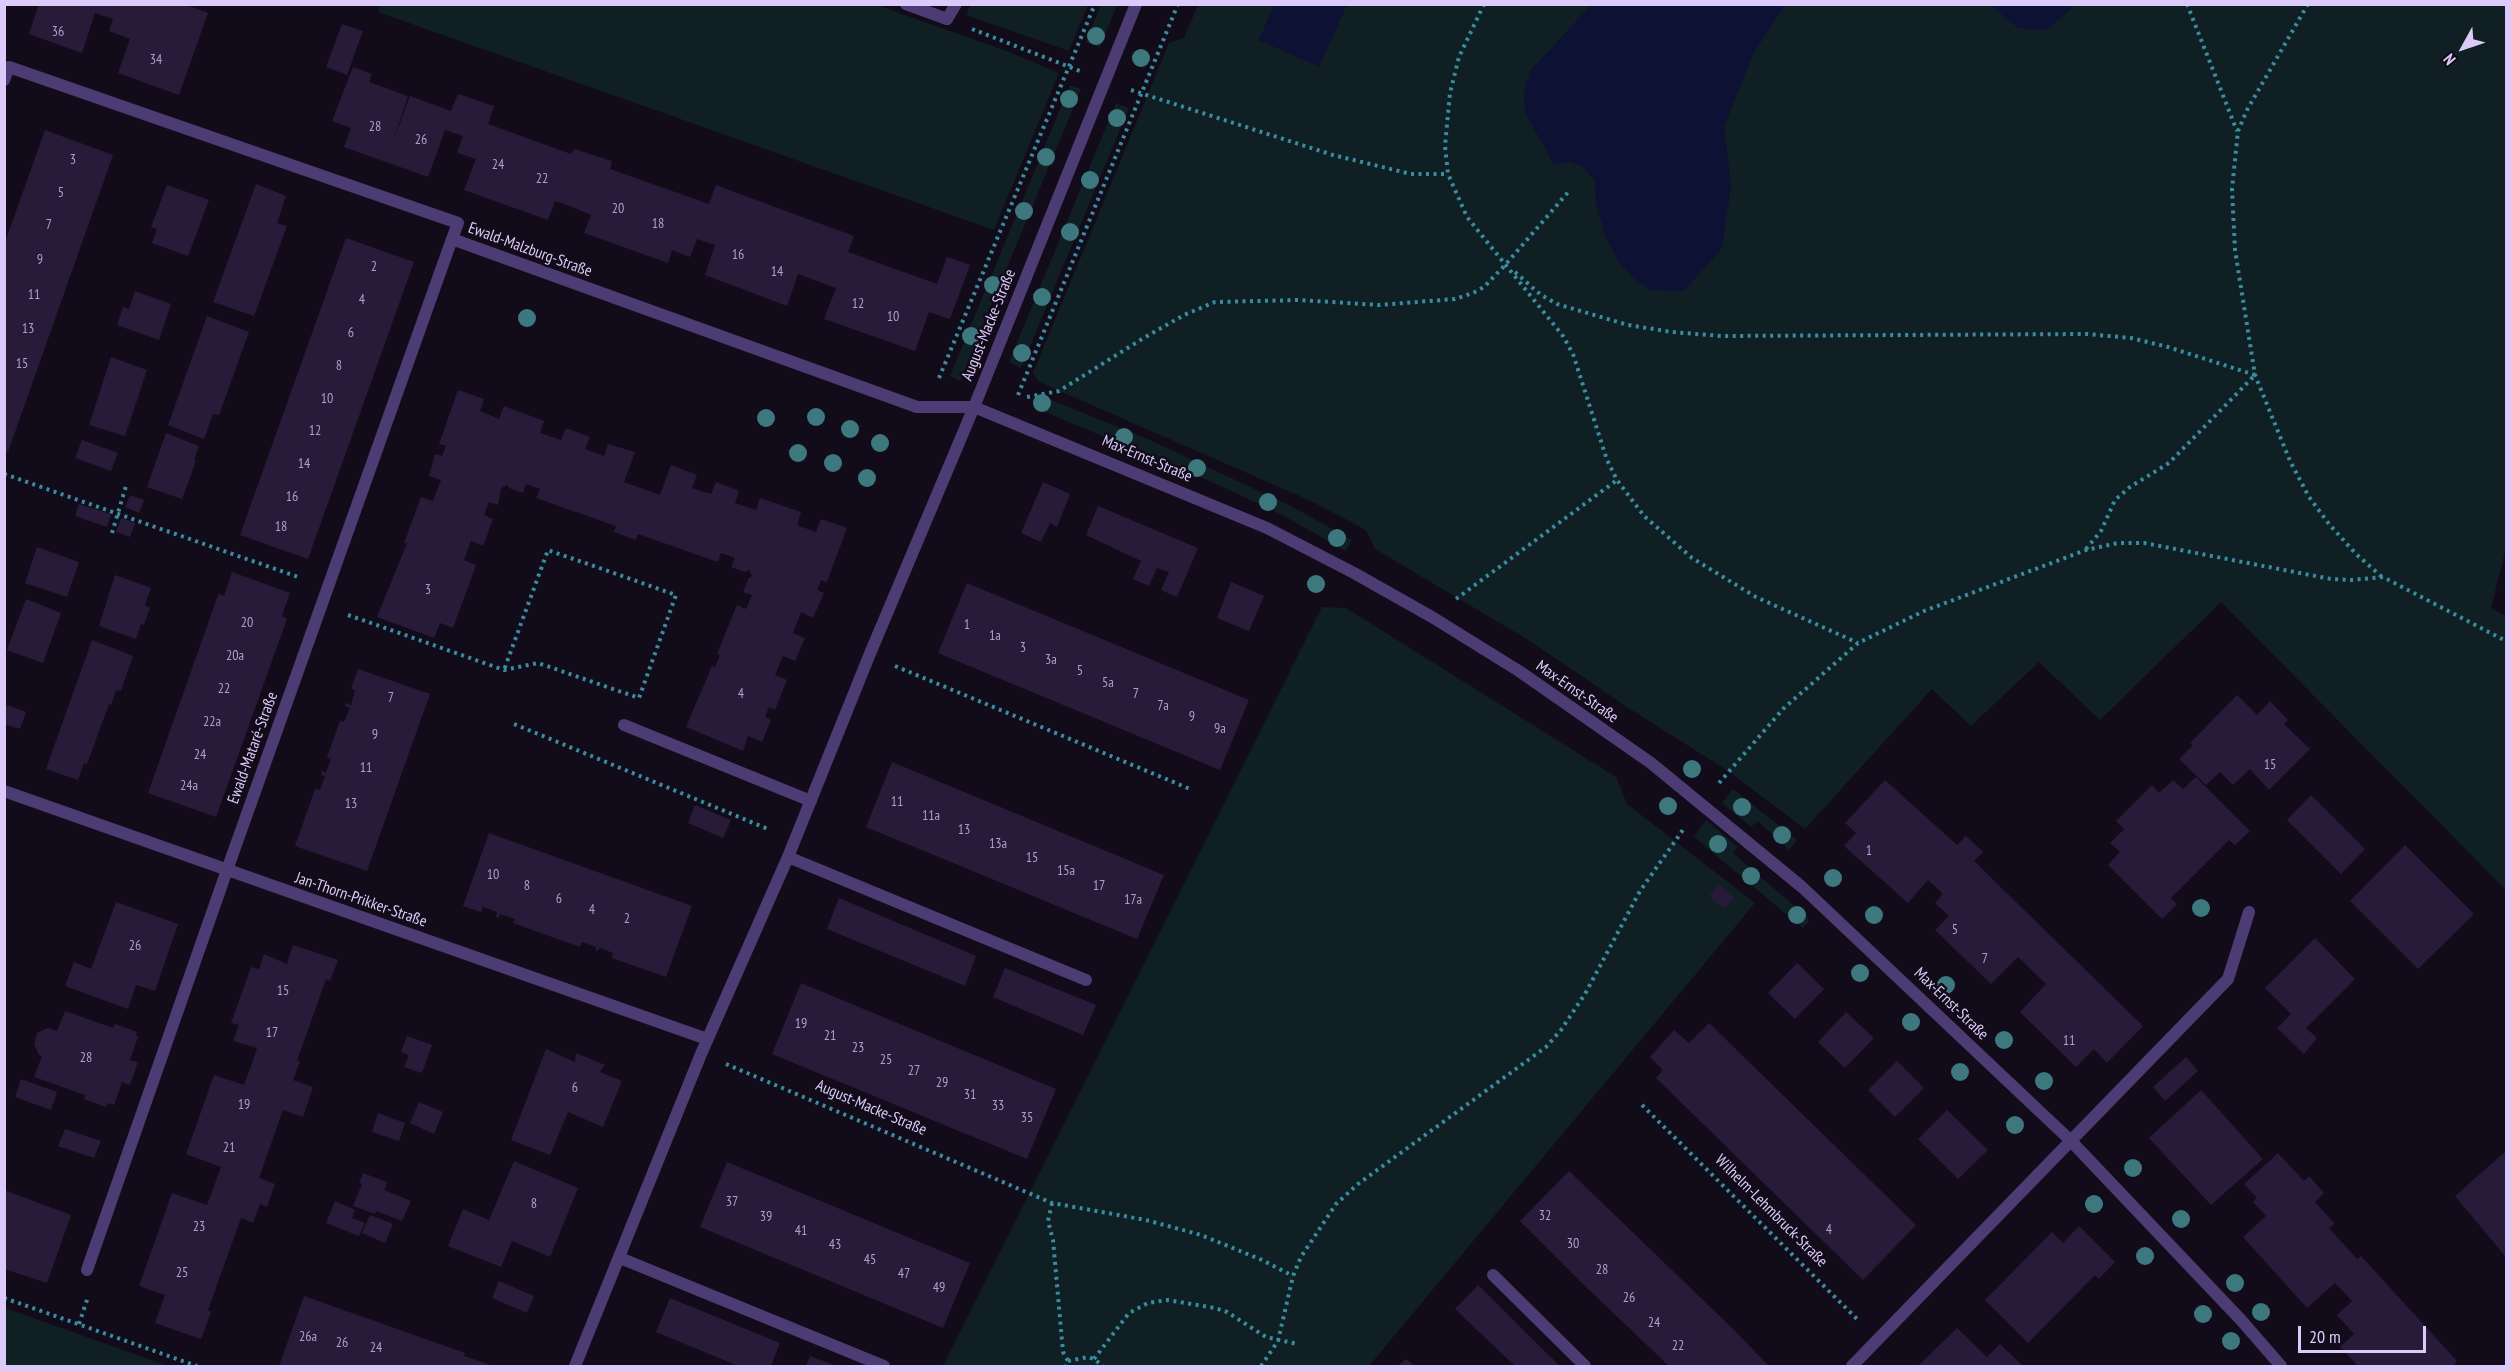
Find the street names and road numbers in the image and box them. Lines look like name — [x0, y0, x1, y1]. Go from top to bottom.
street label: Ewald-Malzburg-Straße — [465, 219, 595, 281]
street label: August-Macke-Straße — [958, 266, 1020, 384]
street label: Max-Ernst-Straße — [1099, 431, 1195, 487]
street label: Max-Ernst-Straße — [1532, 657, 1622, 727]
street label: Ewald-Mataré-Straße — [224, 690, 282, 806]
street label: Jan-Thorn-Prikker-Straße — [293, 868, 429, 932]
street label: Max-Ernst-Straße — [1910, 964, 1992, 1044]
street label: August-Macke-Straße — [813, 1076, 929, 1140]
street label: Wilhelm-Lehmbruck-Straße — [1711, 1151, 1831, 1271]

